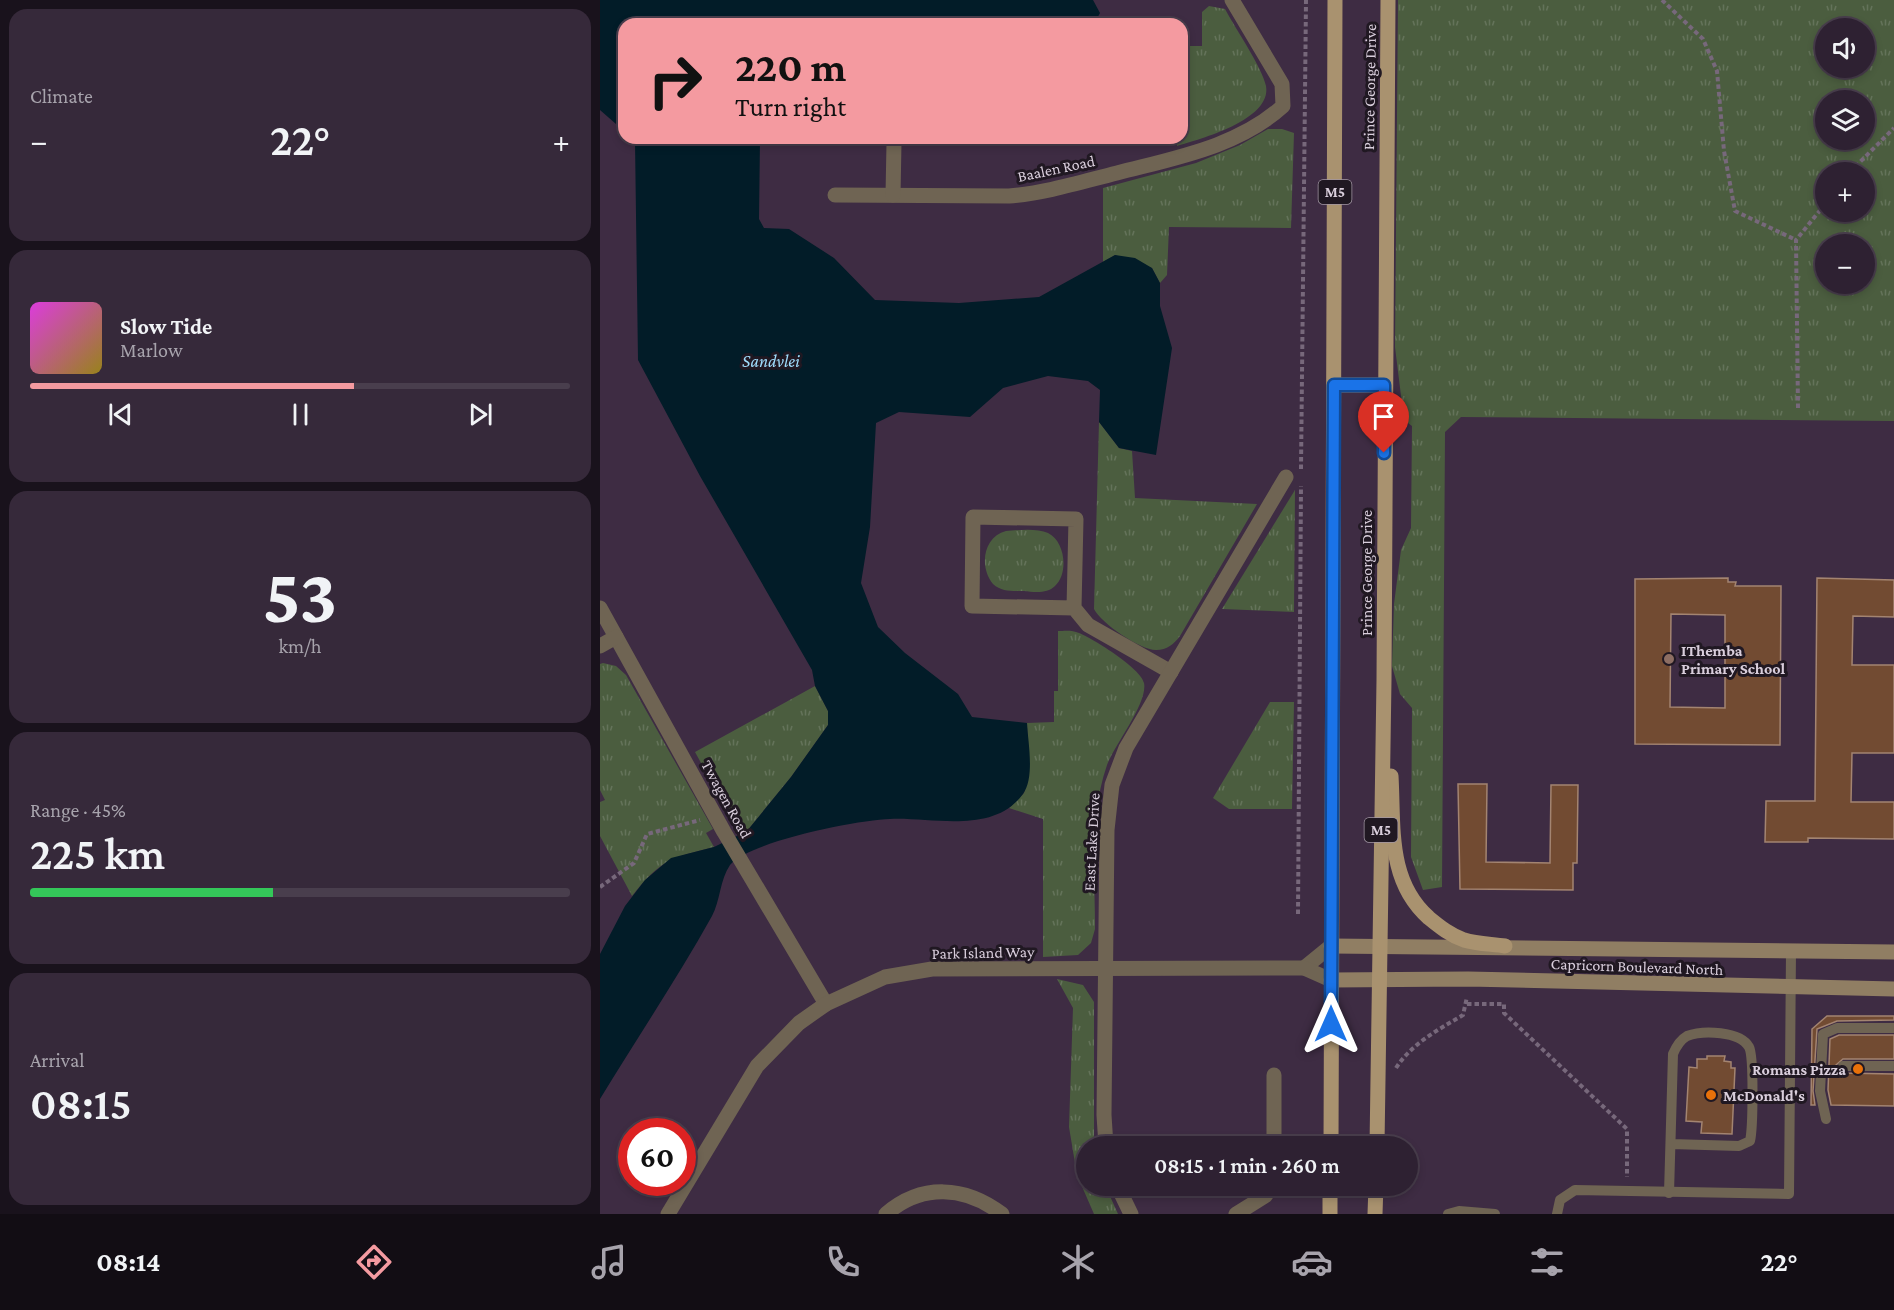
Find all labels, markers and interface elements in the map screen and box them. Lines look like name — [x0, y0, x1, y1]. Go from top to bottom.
map controls — [1815, 18, 1875, 294]
button: sound — [1815, 18, 1875, 78]
street label: Prince George Drive — [1360, 24, 1380, 150]
icon: right — [636, 42, 714, 120]
text: 220 m — [735, 43, 846, 90]
text: Climate — [30, 85, 93, 107]
button: layers — [1815, 90, 1875, 150]
text: Turn right — [735, 92, 846, 122]
text: 22° — [270, 115, 330, 165]
text: − — [30, 122, 47, 159]
text: + — [553, 122, 570, 159]
street label: Baalen Road — [1016, 152, 1097, 185]
button: + — [1815, 162, 1875, 222]
road number: M5 — [1318, 180, 1352, 204]
button: − — [1815, 234, 1875, 294]
text: Slow Tide — [120, 314, 212, 339]
text: Marlow — [120, 339, 183, 361]
water label: Sandvlei — [742, 351, 800, 371]
pin — [1358, 391, 1409, 453]
icon: previous — [104, 398, 137, 431]
icon: pause — [284, 398, 317, 431]
icon: next — [464, 398, 497, 431]
icon: arrive — [1367, 400, 1400, 433]
street label: Prince George Drive — [1358, 510, 1376, 636]
text: 53 — [263, 552, 337, 639]
text: km/h — [278, 635, 322, 657]
place label: IThemba Primary School — [1681, 642, 1786, 677]
marker: IThemba Primary School — [1662, 652, 1676, 666]
street label: Twagen Road — [697, 757, 755, 842]
street label: East Lake Drive — [1080, 792, 1103, 892]
text: Range · 45% — [30, 799, 126, 821]
road number: M5 — [1364, 818, 1398, 842]
text: 225 km — [30, 829, 165, 879]
street label: Park Island Way — [931, 943, 1035, 963]
street label: Capricorn Boulevard North — [1550, 955, 1724, 979]
position arrow — [1299, 992, 1363, 1056]
text: Arrival — [30, 1049, 84, 1071]
place label: Romans Pizza — [1752, 1061, 1846, 1078]
marker: Romans Pizza — [1851, 1062, 1865, 1076]
text: 08:15 — [30, 1079, 132, 1129]
place label: McDonald's — [1723, 1087, 1805, 1104]
marker: McDonald's — [1704, 1088, 1718, 1102]
speed limit sign: 60 — [618, 1118, 696, 1196]
text: 08:15 · 1 min · 260 m — [1154, 1153, 1340, 1178]
icon: directions — [353, 1241, 395, 1283]
icon: music — [588, 1241, 630, 1283]
icon: phone — [822, 1241, 864, 1283]
icon: climate — [1057, 1241, 1099, 1283]
icon: car — [1291, 1241, 1333, 1283]
icon: filters — [1526, 1241, 1568, 1283]
text: 08:14 — [96, 1247, 161, 1277]
text: 22° — [1761, 1247, 1798, 1277]

